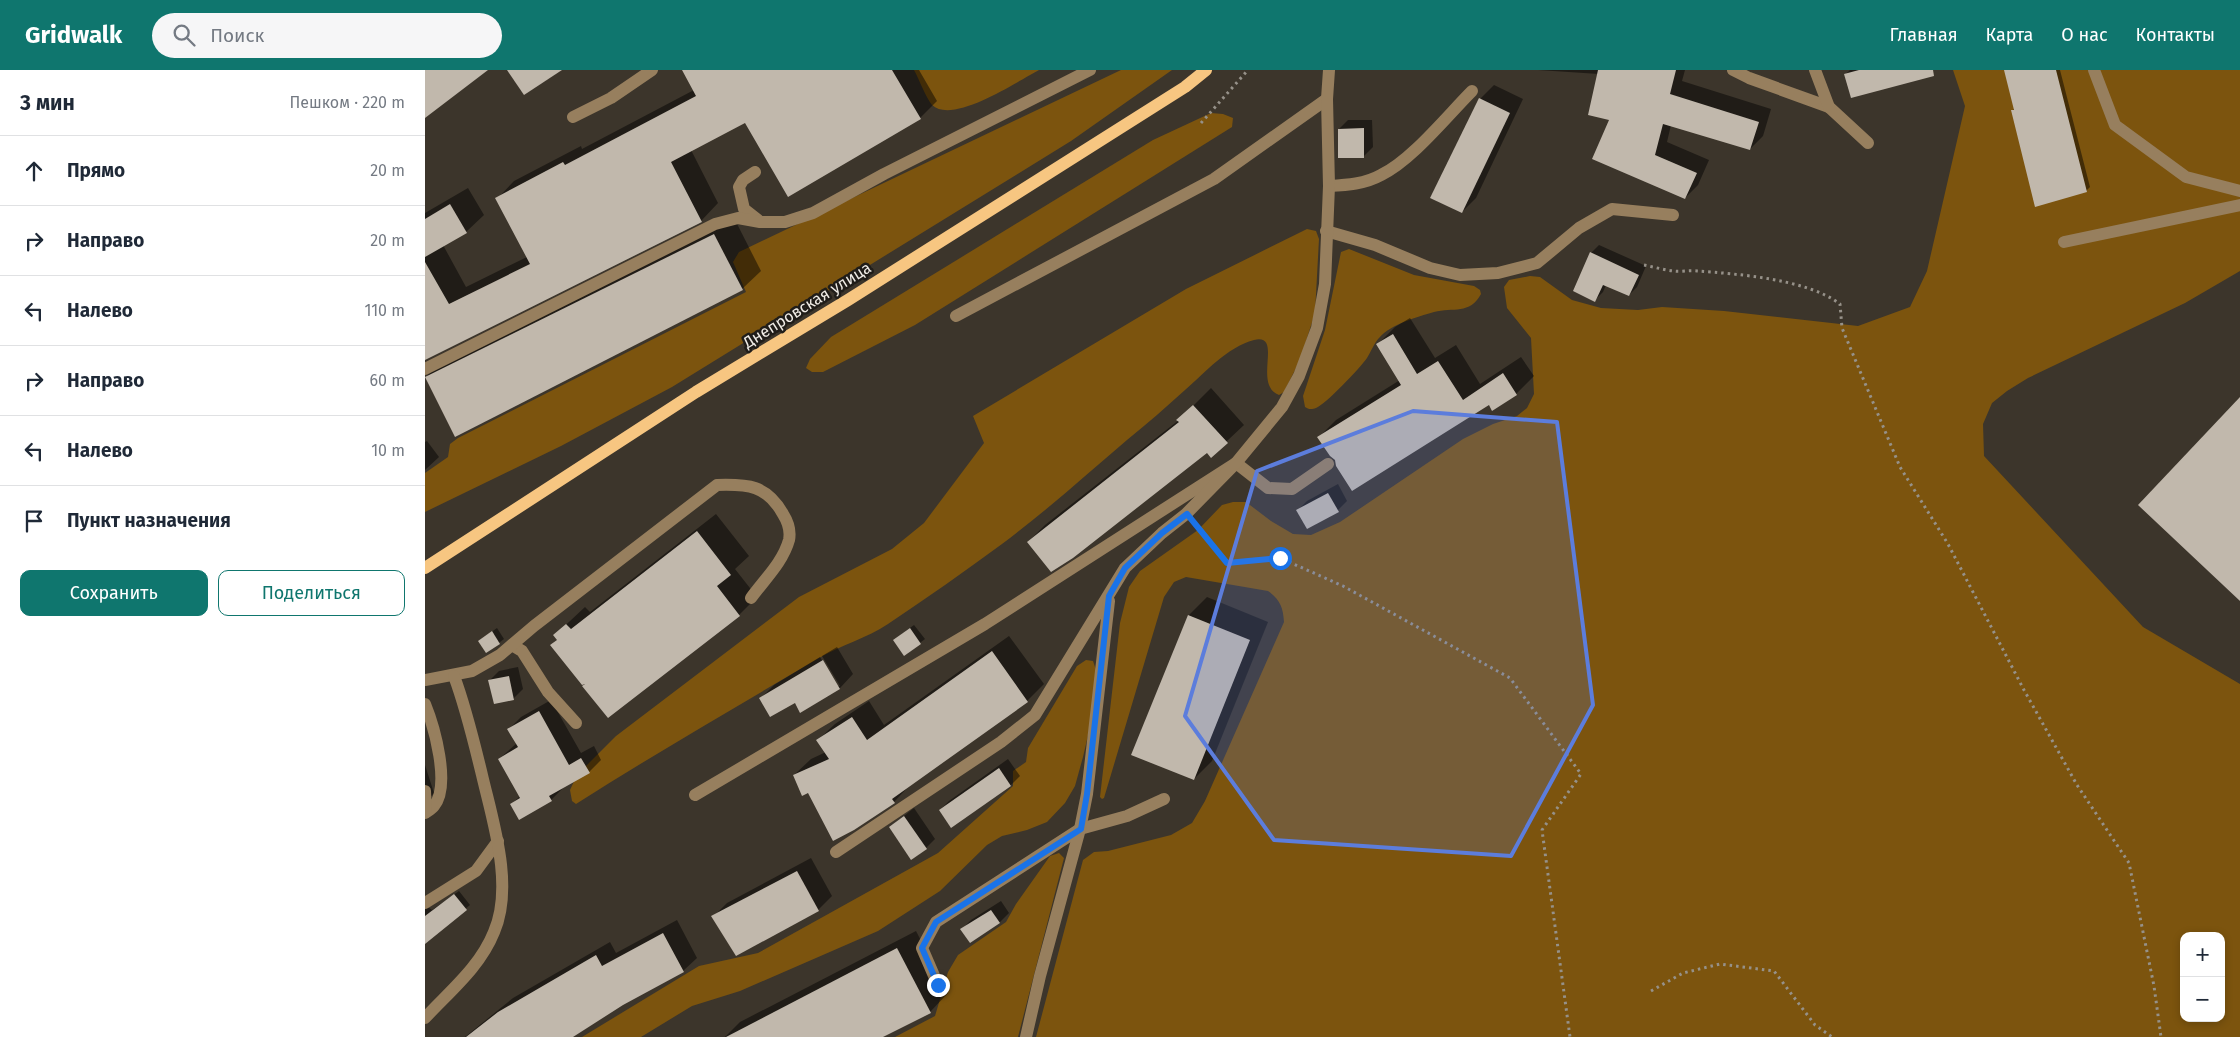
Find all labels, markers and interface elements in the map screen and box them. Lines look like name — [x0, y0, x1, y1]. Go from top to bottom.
search box — [152, 13, 502, 58]
text: Gridwalk — [25, 21, 122, 49]
icon: search — [170, 21, 198, 49]
text: Поиск — [210, 24, 264, 47]
text: Главная — [1890, 24, 1958, 46]
text: Карта — [1986, 24, 2033, 46]
text: О нас — [2061, 24, 2108, 46]
text: Контакты — [2136, 24, 2215, 46]
text: 3 мин — [20, 90, 75, 116]
text: Пешком · 220 m — [289, 93, 405, 112]
icon: ahead — [20, 157, 48, 185]
text: Прямо — [67, 159, 125, 182]
text: 20 m — [370, 161, 405, 180]
icon: right — [20, 227, 48, 255]
text: Направо — [67, 229, 144, 252]
text: 20 m — [370, 231, 405, 250]
street label: Днепровская улица — [739, 258, 874, 353]
icon: left — [20, 297, 48, 325]
text: Налево — [67, 299, 133, 322]
text: 110 m — [364, 301, 405, 320]
icon: right — [20, 367, 48, 395]
text: Направо — [67, 369, 144, 392]
text: 60 m — [370, 371, 405, 390]
icon: left — [20, 437, 48, 465]
text: Налево — [67, 439, 133, 462]
text: 10 m — [371, 441, 405, 460]
icon: arrive — [20, 507, 48, 535]
text: Пункт назначения — [67, 509, 231, 532]
route start — [1269, 547, 1292, 570]
button: Сохранить — [20, 570, 208, 616]
button: Поделиться — [218, 570, 405, 616]
map controls — [2180, 932, 2225, 1022]
button: + — [2180, 932, 2225, 977]
route end — [927, 974, 950, 997]
button: − — [2180, 977, 2225, 1022]

